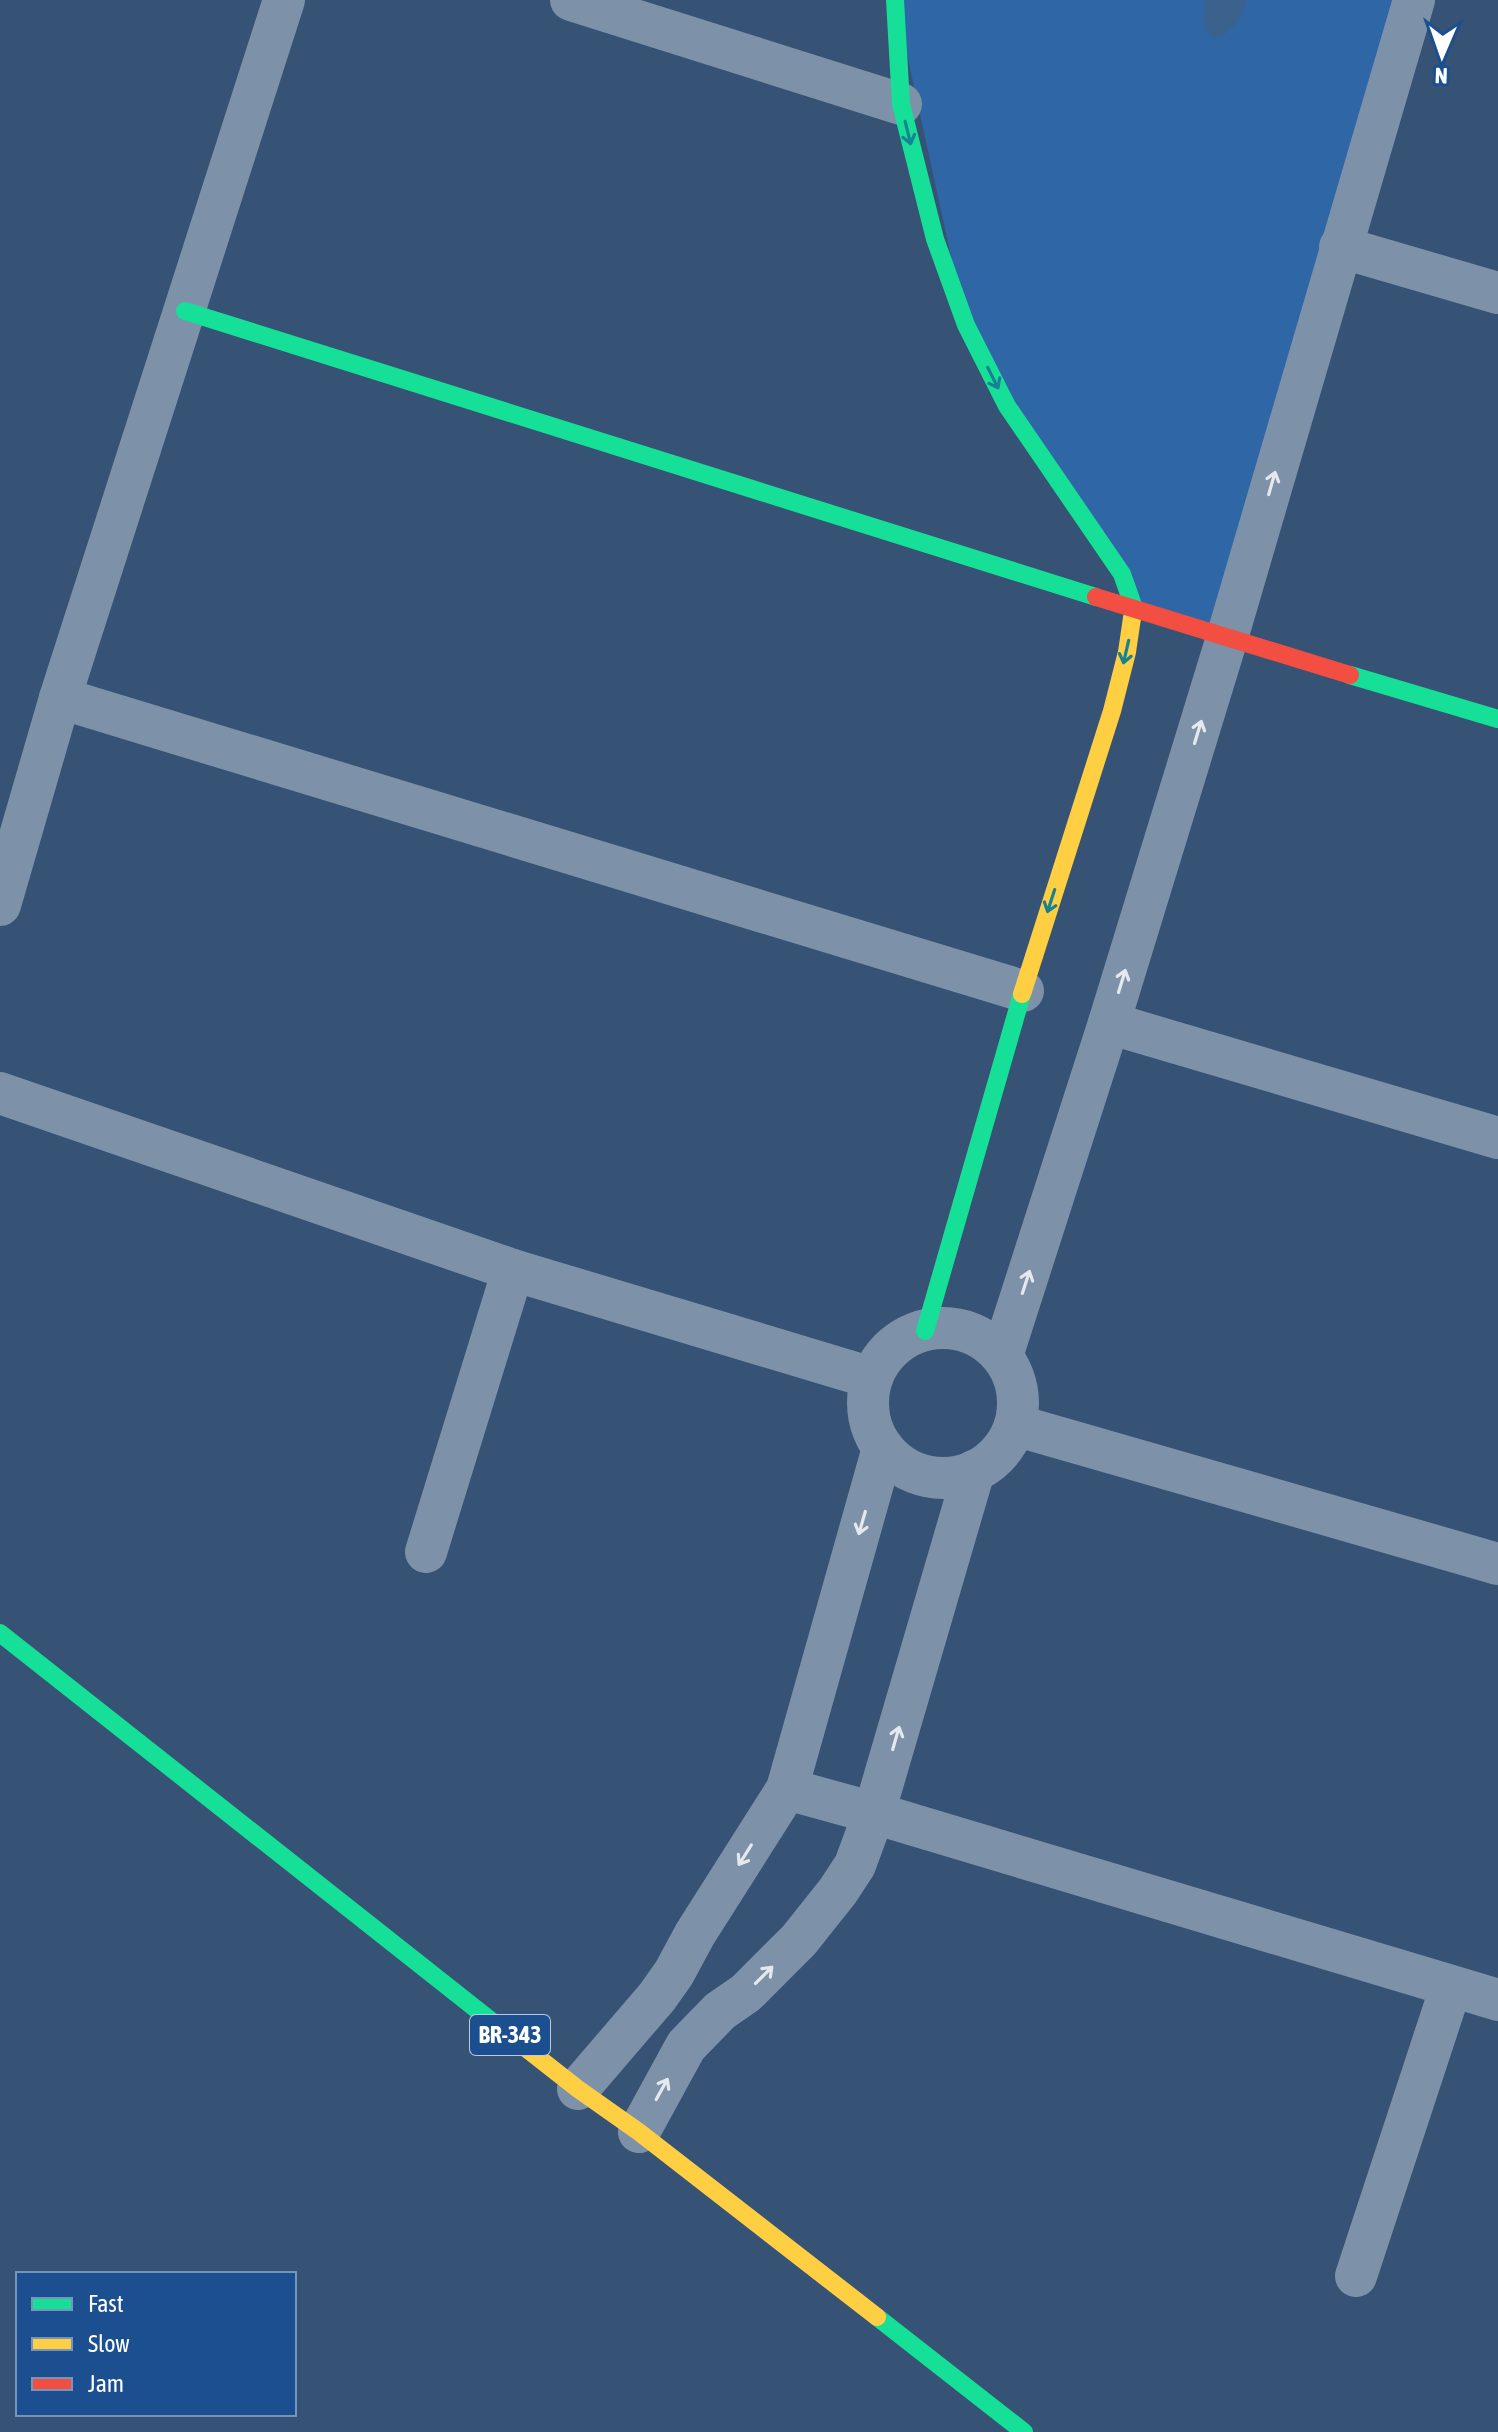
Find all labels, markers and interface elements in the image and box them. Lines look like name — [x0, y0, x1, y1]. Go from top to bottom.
north arrow — [1402, 16, 1482, 96]
text: N — [1434, 63, 1448, 89]
one-way arrow — [901, 119, 916, 145]
one-way arrow — [985, 365, 1001, 389]
one-way arrow — [1265, 471, 1280, 497]
one-way arrow — [1118, 639, 1133, 664]
one-way arrow — [1191, 720, 1206, 746]
one-way arrow — [1043, 888, 1058, 913]
one-way arrow — [1115, 969, 1130, 995]
one-way arrow — [1020, 1270, 1034, 1295]
one-way arrow — [853, 1509, 868, 1535]
one-way arrow — [889, 1725, 904, 1751]
one-way arrow — [736, 1843, 752, 1866]
one-way arrow — [754, 1966, 773, 1985]
road number: BR-343 — [470, 2015, 550, 2055]
one-way arrow — [655, 2078, 671, 2101]
legend — [16, 2272, 296, 2416]
text: Fast — [88, 2290, 124, 2317]
text: Slow — [88, 2330, 130, 2357]
text: Jam — [88, 2370, 124, 2397]

